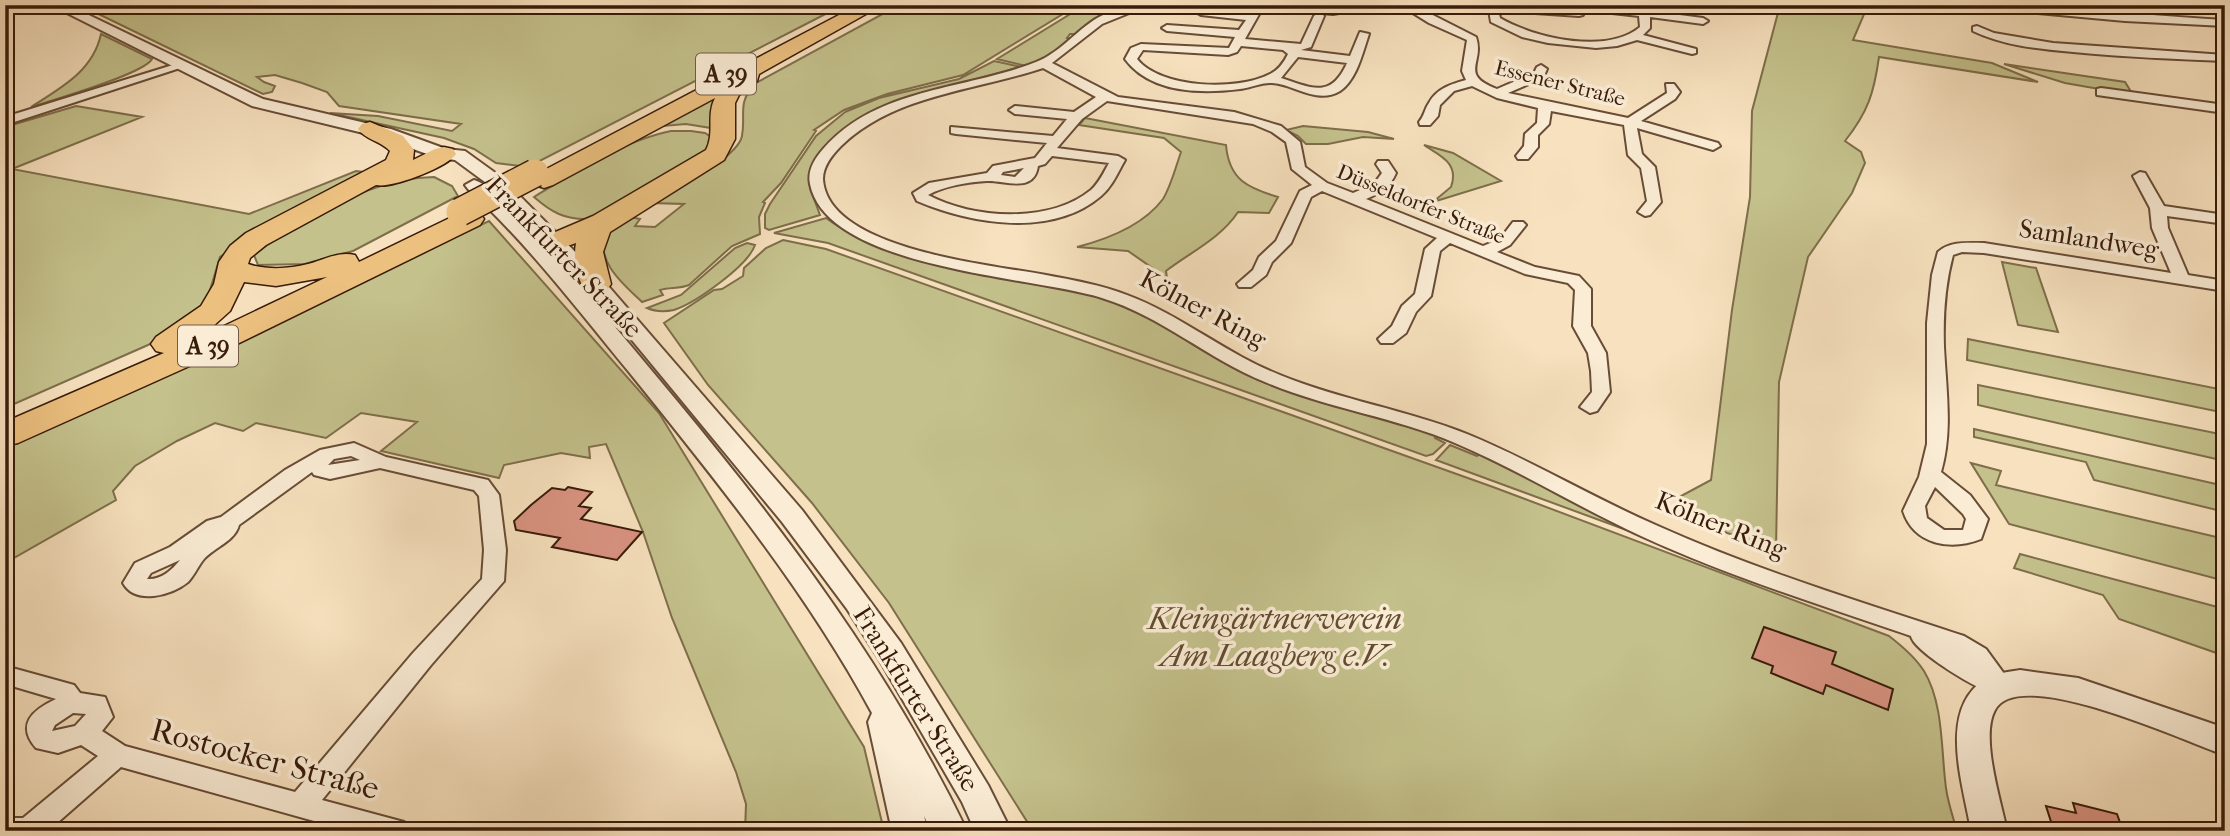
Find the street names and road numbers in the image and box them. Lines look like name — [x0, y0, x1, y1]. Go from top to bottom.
road number: A 39 — [696, 54, 756, 94]
street label: Essener Straße — [1492, 55, 1628, 111]
street label: Düsseldorfer Straße — [1333, 159, 1509, 249]
street label: Frankfurter Straße — [479, 170, 649, 344]
street label: Samlandweg — [2017, 213, 2162, 265]
street label: Kölner Ring — [1135, 263, 1272, 356]
road number: A 39 — [178, 326, 238, 366]
street label: Kölner Ring — [1651, 485, 1792, 566]
street label: Frankfurter Straße — [847, 601, 985, 797]
street label: Rostocker Straße — [147, 711, 383, 807]

